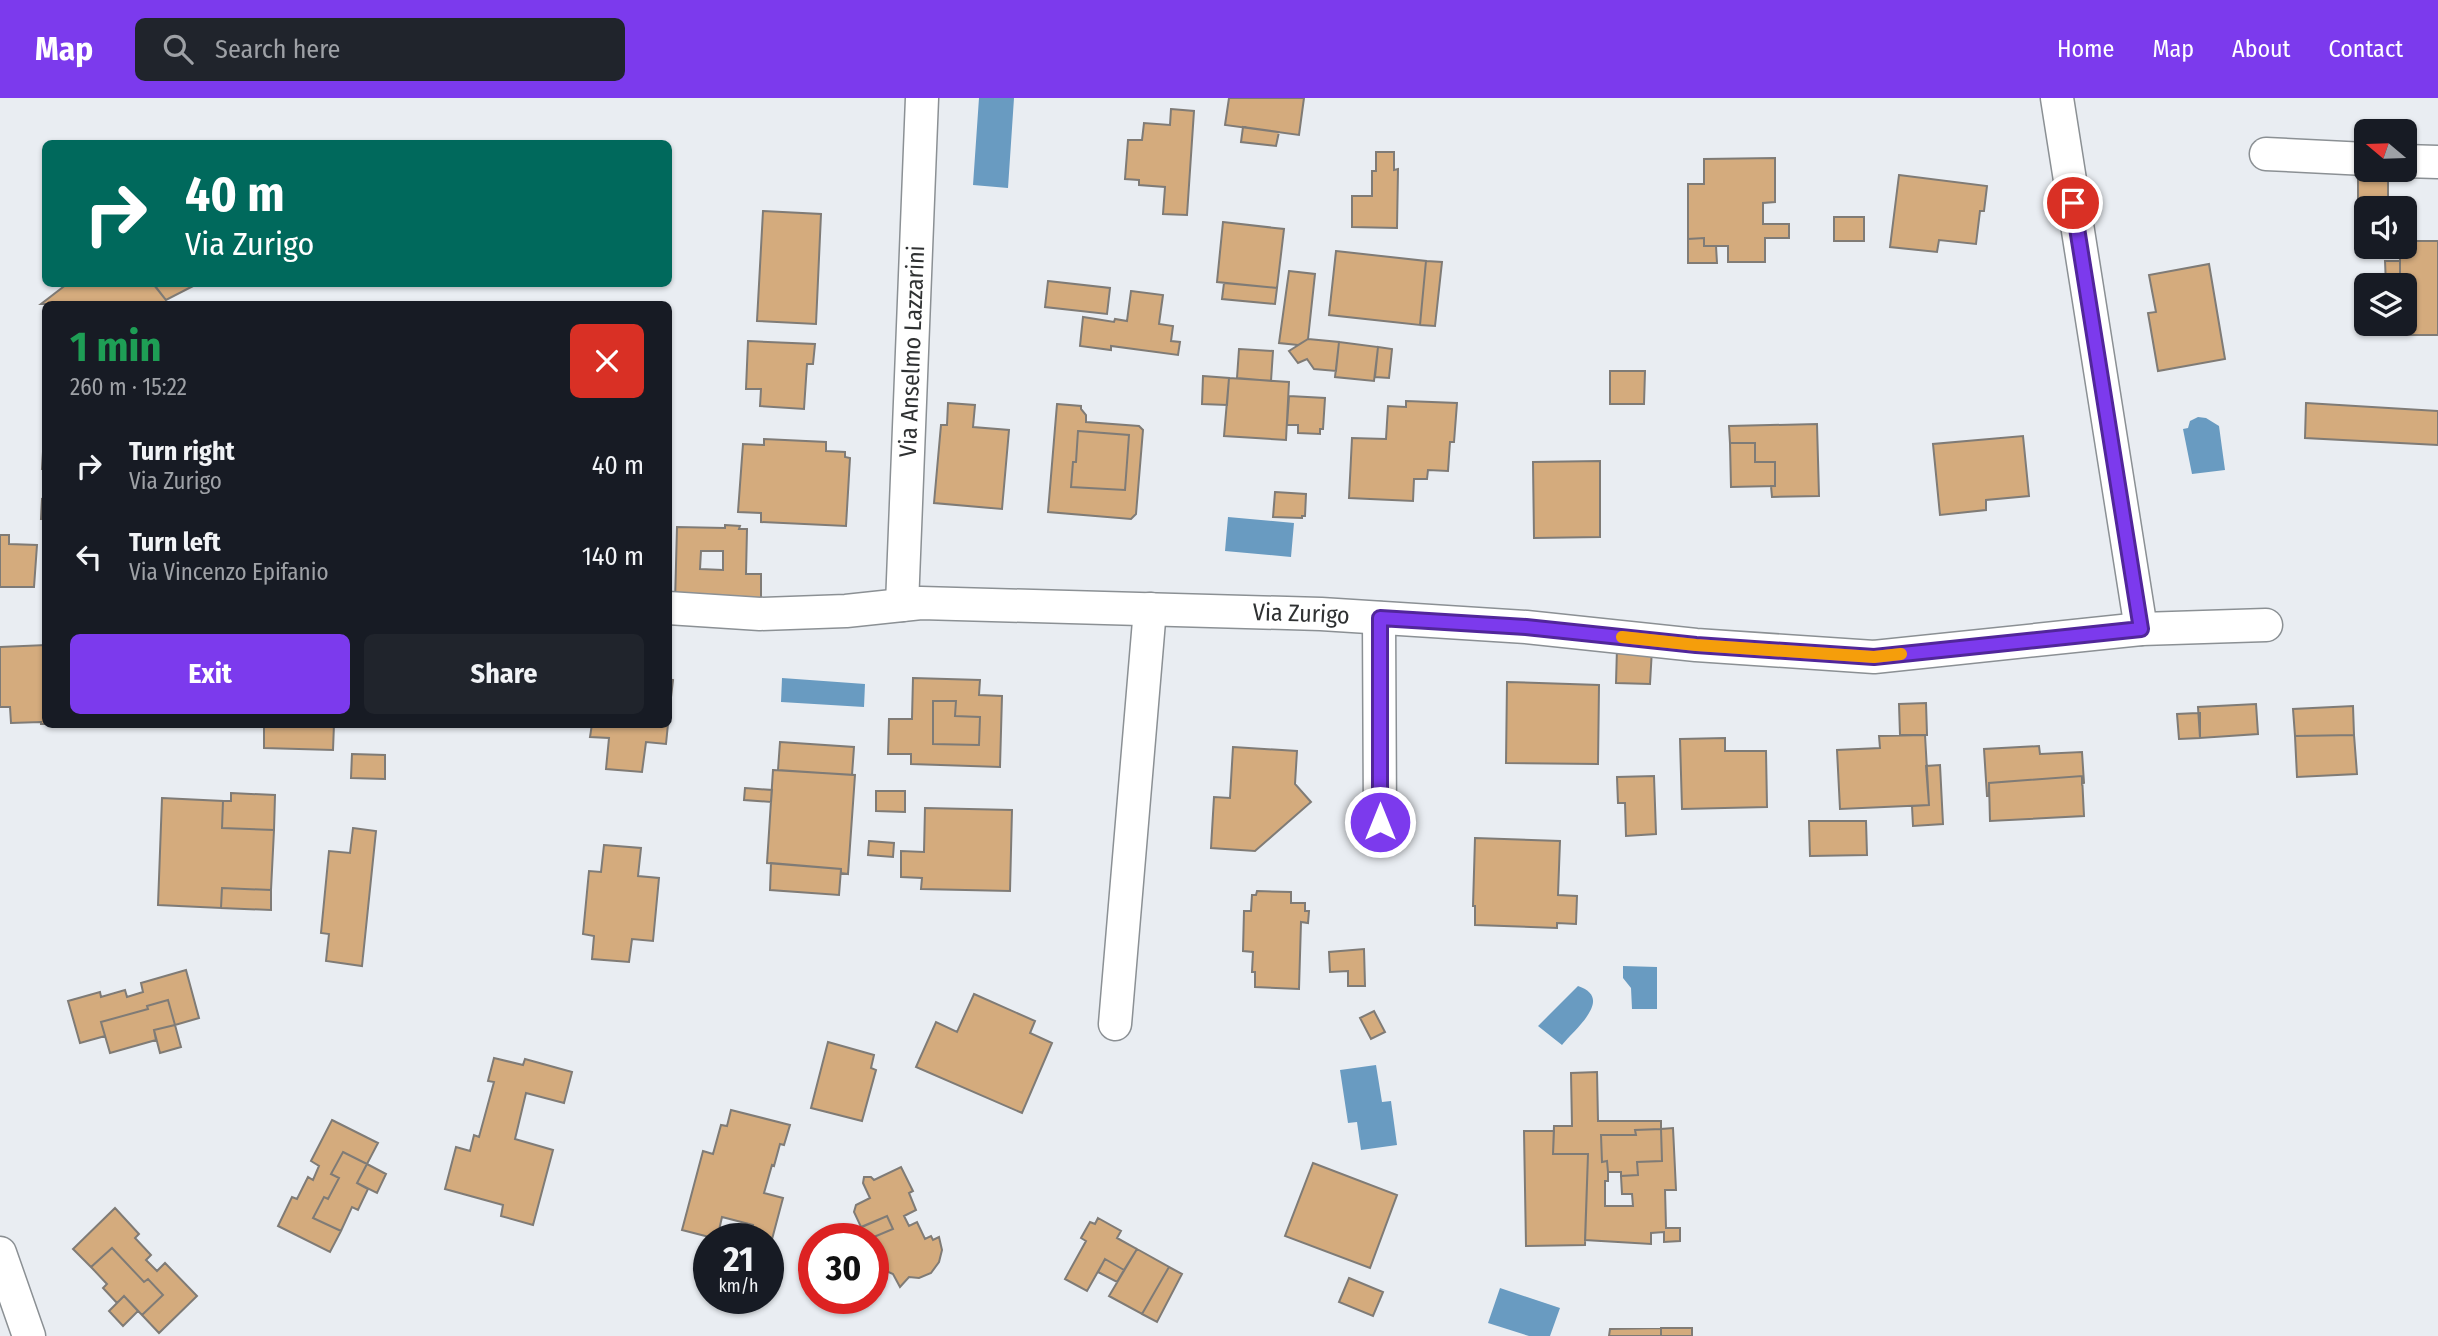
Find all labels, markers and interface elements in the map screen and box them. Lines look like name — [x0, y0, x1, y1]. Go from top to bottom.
search box — [135, 18, 625, 81]
text: Map — [35, 29, 93, 69]
icon: search — [159, 30, 197, 68]
text: Search here — [215, 34, 340, 65]
text: Home — [2057, 35, 2114, 63]
text: Map — [2152, 35, 2194, 63]
text: About — [2232, 35, 2290, 63]
text: Contact — [2328, 35, 2403, 63]
north arrow — [2354, 119, 2417, 182]
map controls — [2354, 119, 2417, 336]
text: 40 m — [185, 165, 285, 224]
icon: right — [70, 168, 161, 259]
pin — [2043, 173, 2103, 233]
icon: arrive — [2054, 184, 2092, 222]
button: sound — [2354, 196, 2417, 259]
text: Via Zurigo — [185, 225, 314, 263]
street label: Via Anselmo Lazzarini — [894, 245, 930, 458]
button: layers — [2354, 273, 2417, 336]
text: 1 min — [70, 322, 161, 372]
button: close — [570, 324, 644, 398]
text: 260 m · 15:22 — [70, 373, 187, 401]
text: Turn right — [129, 436, 235, 467]
icon: right — [70, 447, 108, 485]
text: 40 m — [592, 450, 644, 481]
text: Via Zurigo — [129, 467, 222, 495]
text: Turn left — [129, 527, 221, 558]
icon: left — [70, 538, 108, 576]
text: 140 m — [582, 541, 644, 572]
text: Via Vincenzo Epifanio — [129, 558, 329, 586]
street label: Via Zurigo — [1252, 598, 1351, 630]
button: Exit — [70, 634, 350, 714]
button: Share — [364, 634, 644, 714]
position arrow — [1343, 785, 1417, 859]
speed limit sign: 30 — [798, 1223, 889, 1314]
text: 21 — [723, 1238, 754, 1280]
text: km/h — [718, 1275, 759, 1297]

